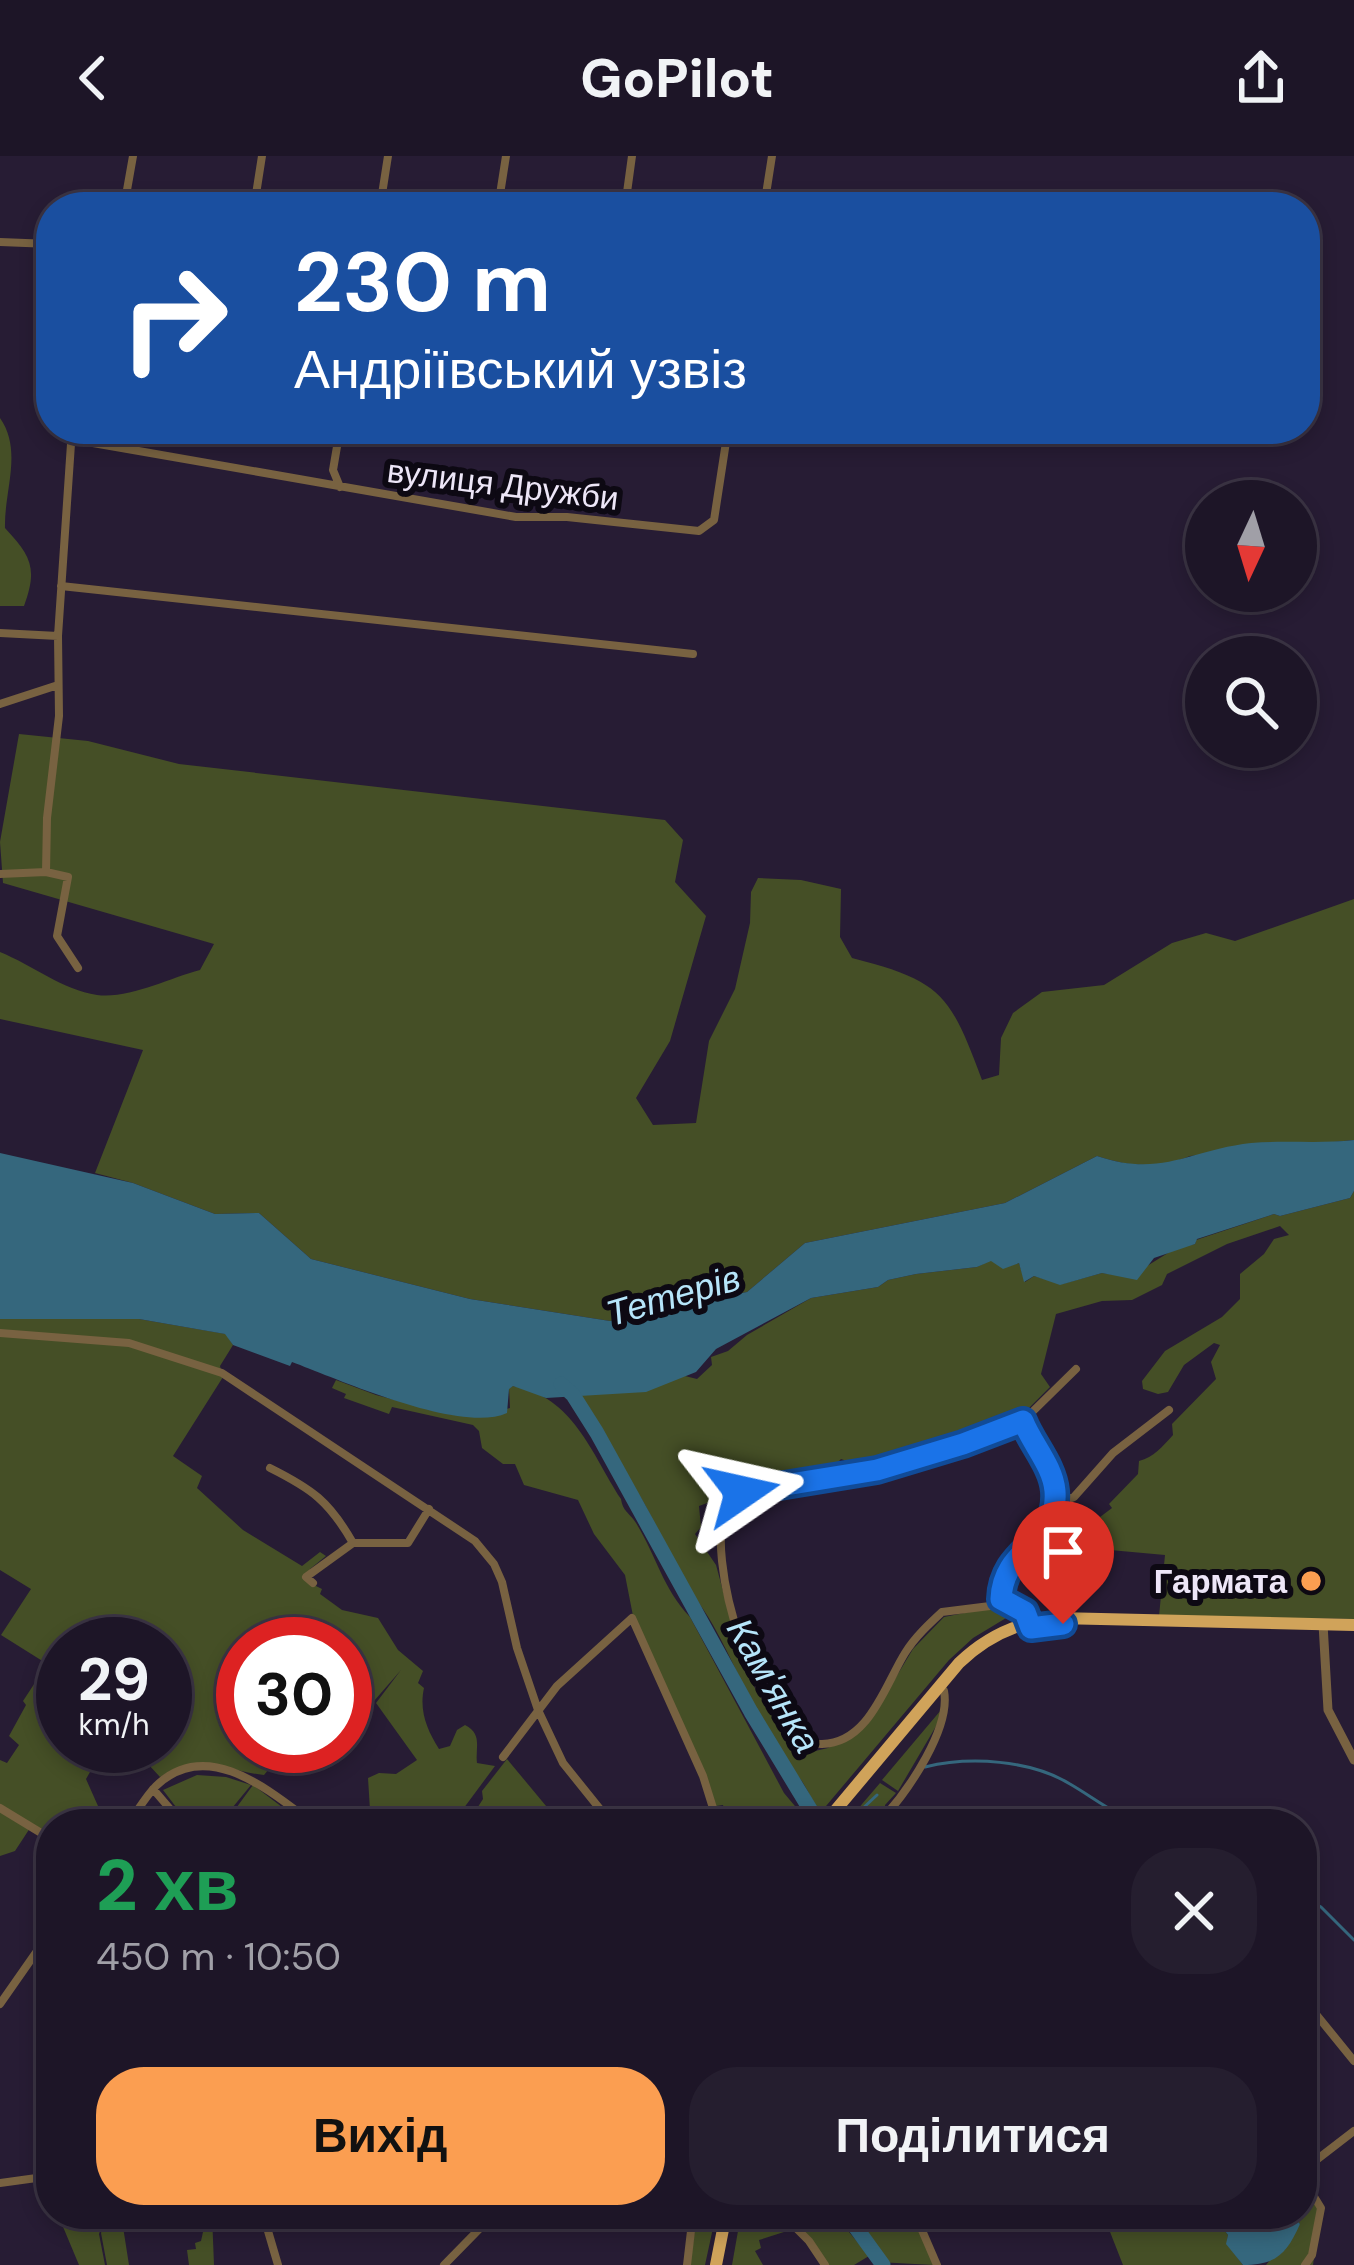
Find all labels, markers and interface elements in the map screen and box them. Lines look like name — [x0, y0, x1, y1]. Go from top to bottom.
text: GoPilot — [580, 43, 774, 114]
icon: back — [60, 45, 126, 111]
icon: share — [1228, 45, 1294, 111]
text: 230 m — [294, 228, 551, 337]
icon: right — [96, 240, 252, 396]
text: Андріївський узвіз — [294, 334, 747, 405]
street label: вулиця Дружби — [385, 449, 621, 520]
north arrow — [1185, 480, 1317, 612]
map controls — [1185, 480, 1317, 768]
button: search — [1185, 636, 1317, 768]
water label: Тетерів — [601, 1254, 746, 1337]
position arrow — [679, 1429, 805, 1555]
pin — [1012, 1501, 1114, 1624]
icon: arrive — [1030, 1519, 1096, 1585]
place label: Гармата — [1154, 1560, 1288, 1603]
marker: Гармата — [1298, 1568, 1324, 1594]
water label: Кам'янка — [716, 1609, 831, 1761]
speed limit sign: 30 — [216, 1617, 372, 1773]
text: 29 — [78, 1640, 150, 1719]
text: km/h — [79, 1705, 149, 1744]
text: 2 хв — [96, 1839, 239, 1932]
button: close — [1131, 1848, 1257, 1974]
text: 450 m · 10:50 — [96, 1931, 341, 1982]
button: Вихід — [96, 2067, 665, 2205]
button: Поділитися — [689, 2067, 1257, 2205]

